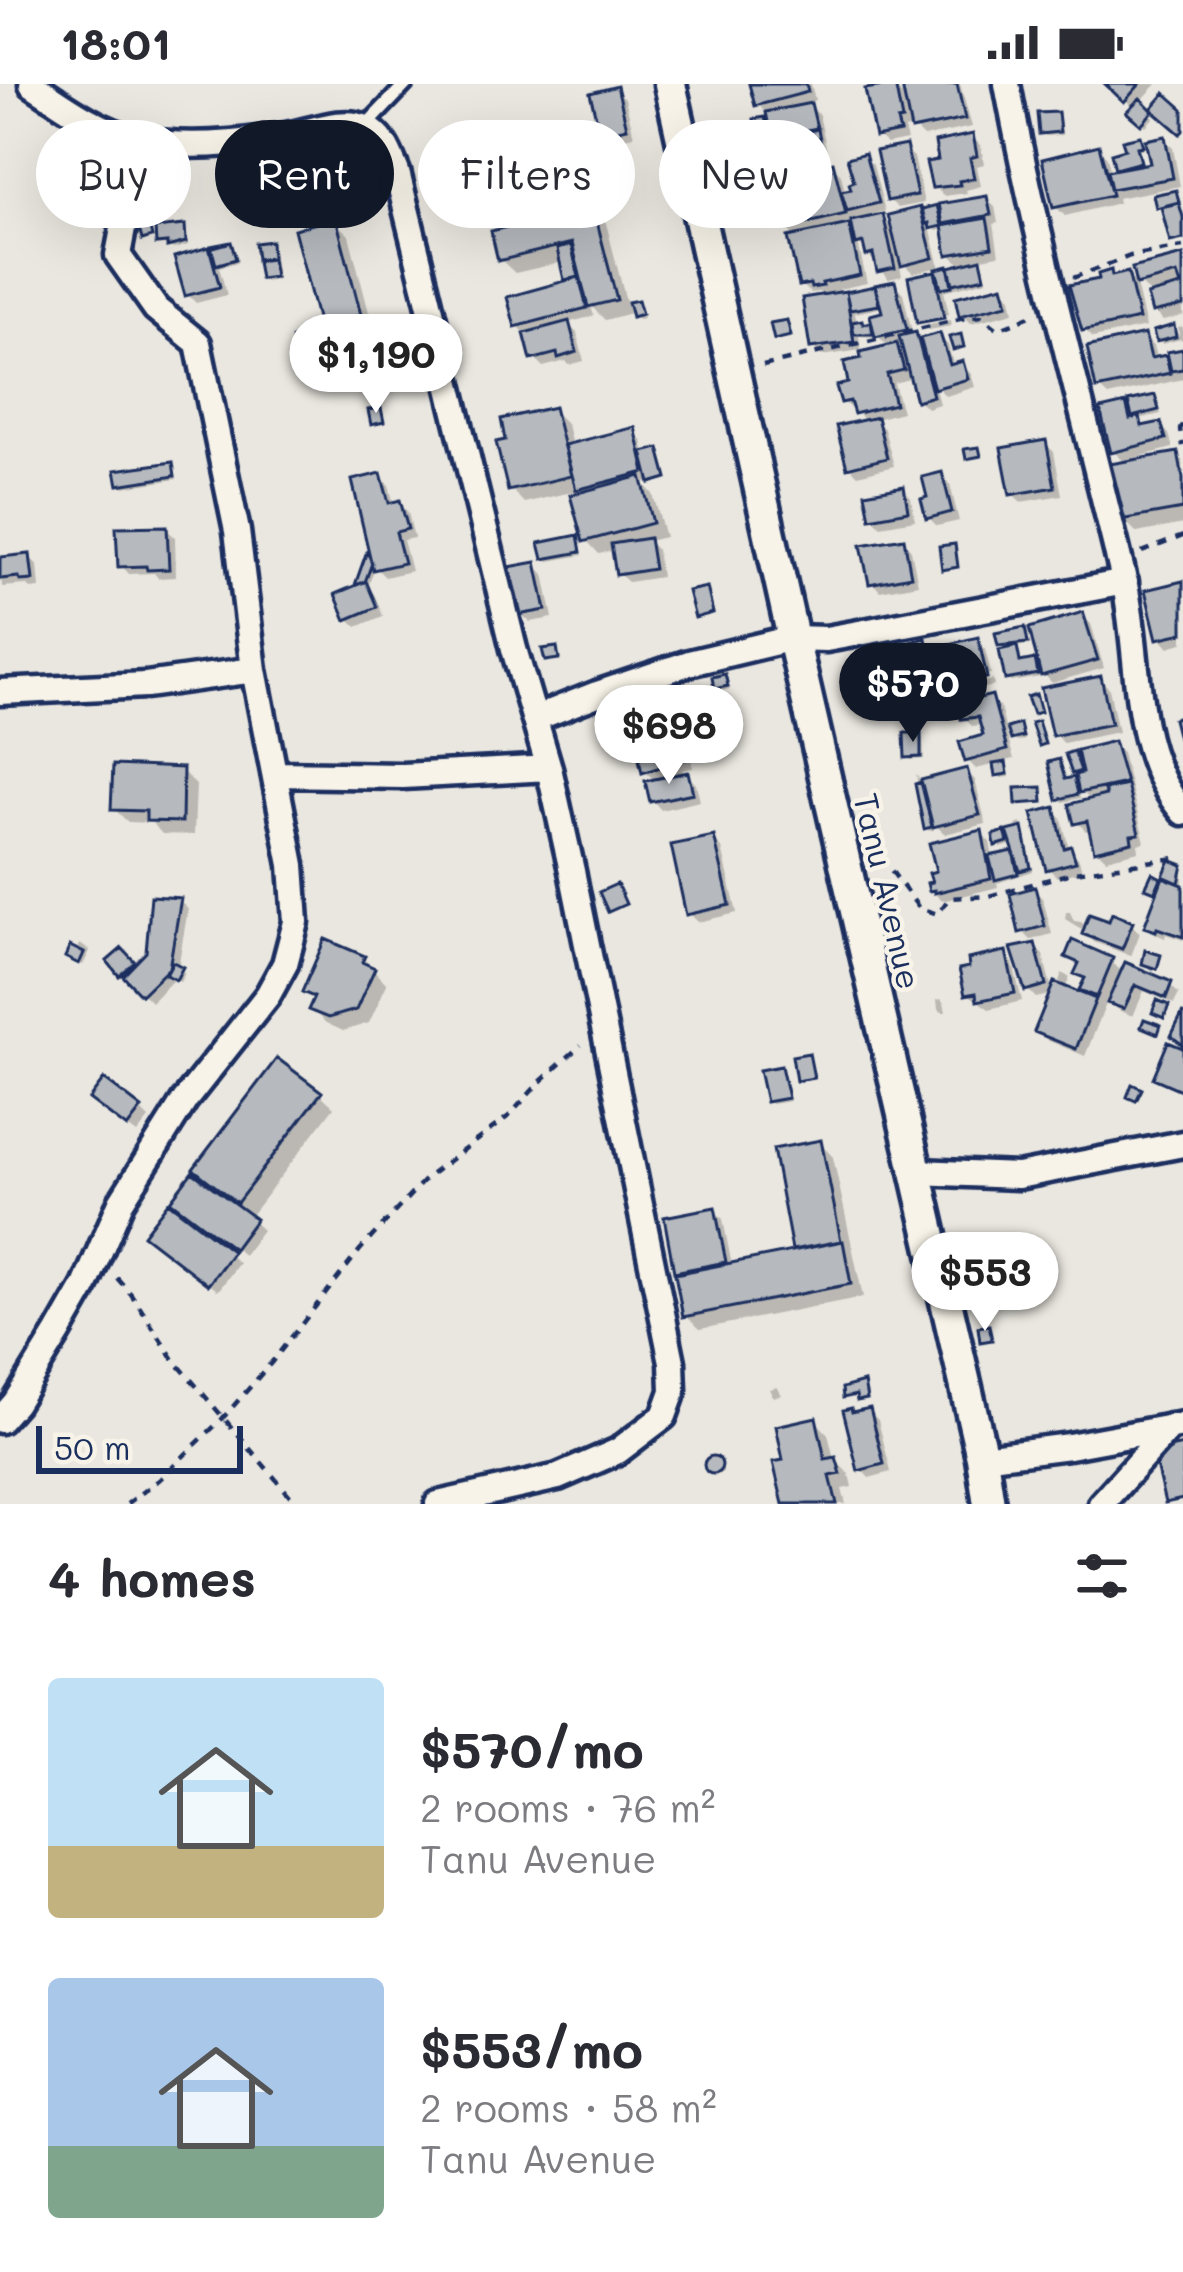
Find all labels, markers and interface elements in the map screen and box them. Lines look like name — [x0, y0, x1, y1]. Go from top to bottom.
text: 18:01 — [60, 13, 171, 71]
chip: Buy — [36, 120, 191, 228]
chip: Rent — [215, 120, 394, 228]
chip: Filters — [418, 120, 635, 228]
chip: New — [659, 120, 832, 228]
pin: $1,190 — [278, 314, 474, 416]
text: $1,190 — [316, 327, 436, 378]
pin: $570 — [842, 643, 984, 745]
text: $570 — [866, 656, 960, 707]
pin: $698 — [598, 685, 740, 787]
text: $698 — [621, 698, 717, 749]
street label: Tanu Avenue — [846, 789, 932, 993]
pin: $553 — [914, 1232, 1056, 1334]
text: $553 — [938, 1245, 1032, 1296]
scale bar — [36, 1420, 243, 1473]
text: 50 m — [54, 1425, 130, 1468]
text: 4 homes — [48, 1543, 256, 1610]
icon: filters — [1069, 1543, 1135, 1609]
text: $570/mo — [420, 1714, 644, 1781]
icon: home — [144, 1726, 288, 1870]
text: 2 rooms · 76 m² — [420, 1781, 716, 1832]
text: Tanu Avenue — [420, 1832, 656, 1883]
text: $553/mo — [420, 2014, 643, 2081]
icon: home — [144, 2026, 288, 2170]
text: 2 rooms · 58 m² — [420, 2081, 717, 2132]
text: Tanu Avenue — [420, 2132, 656, 2183]

